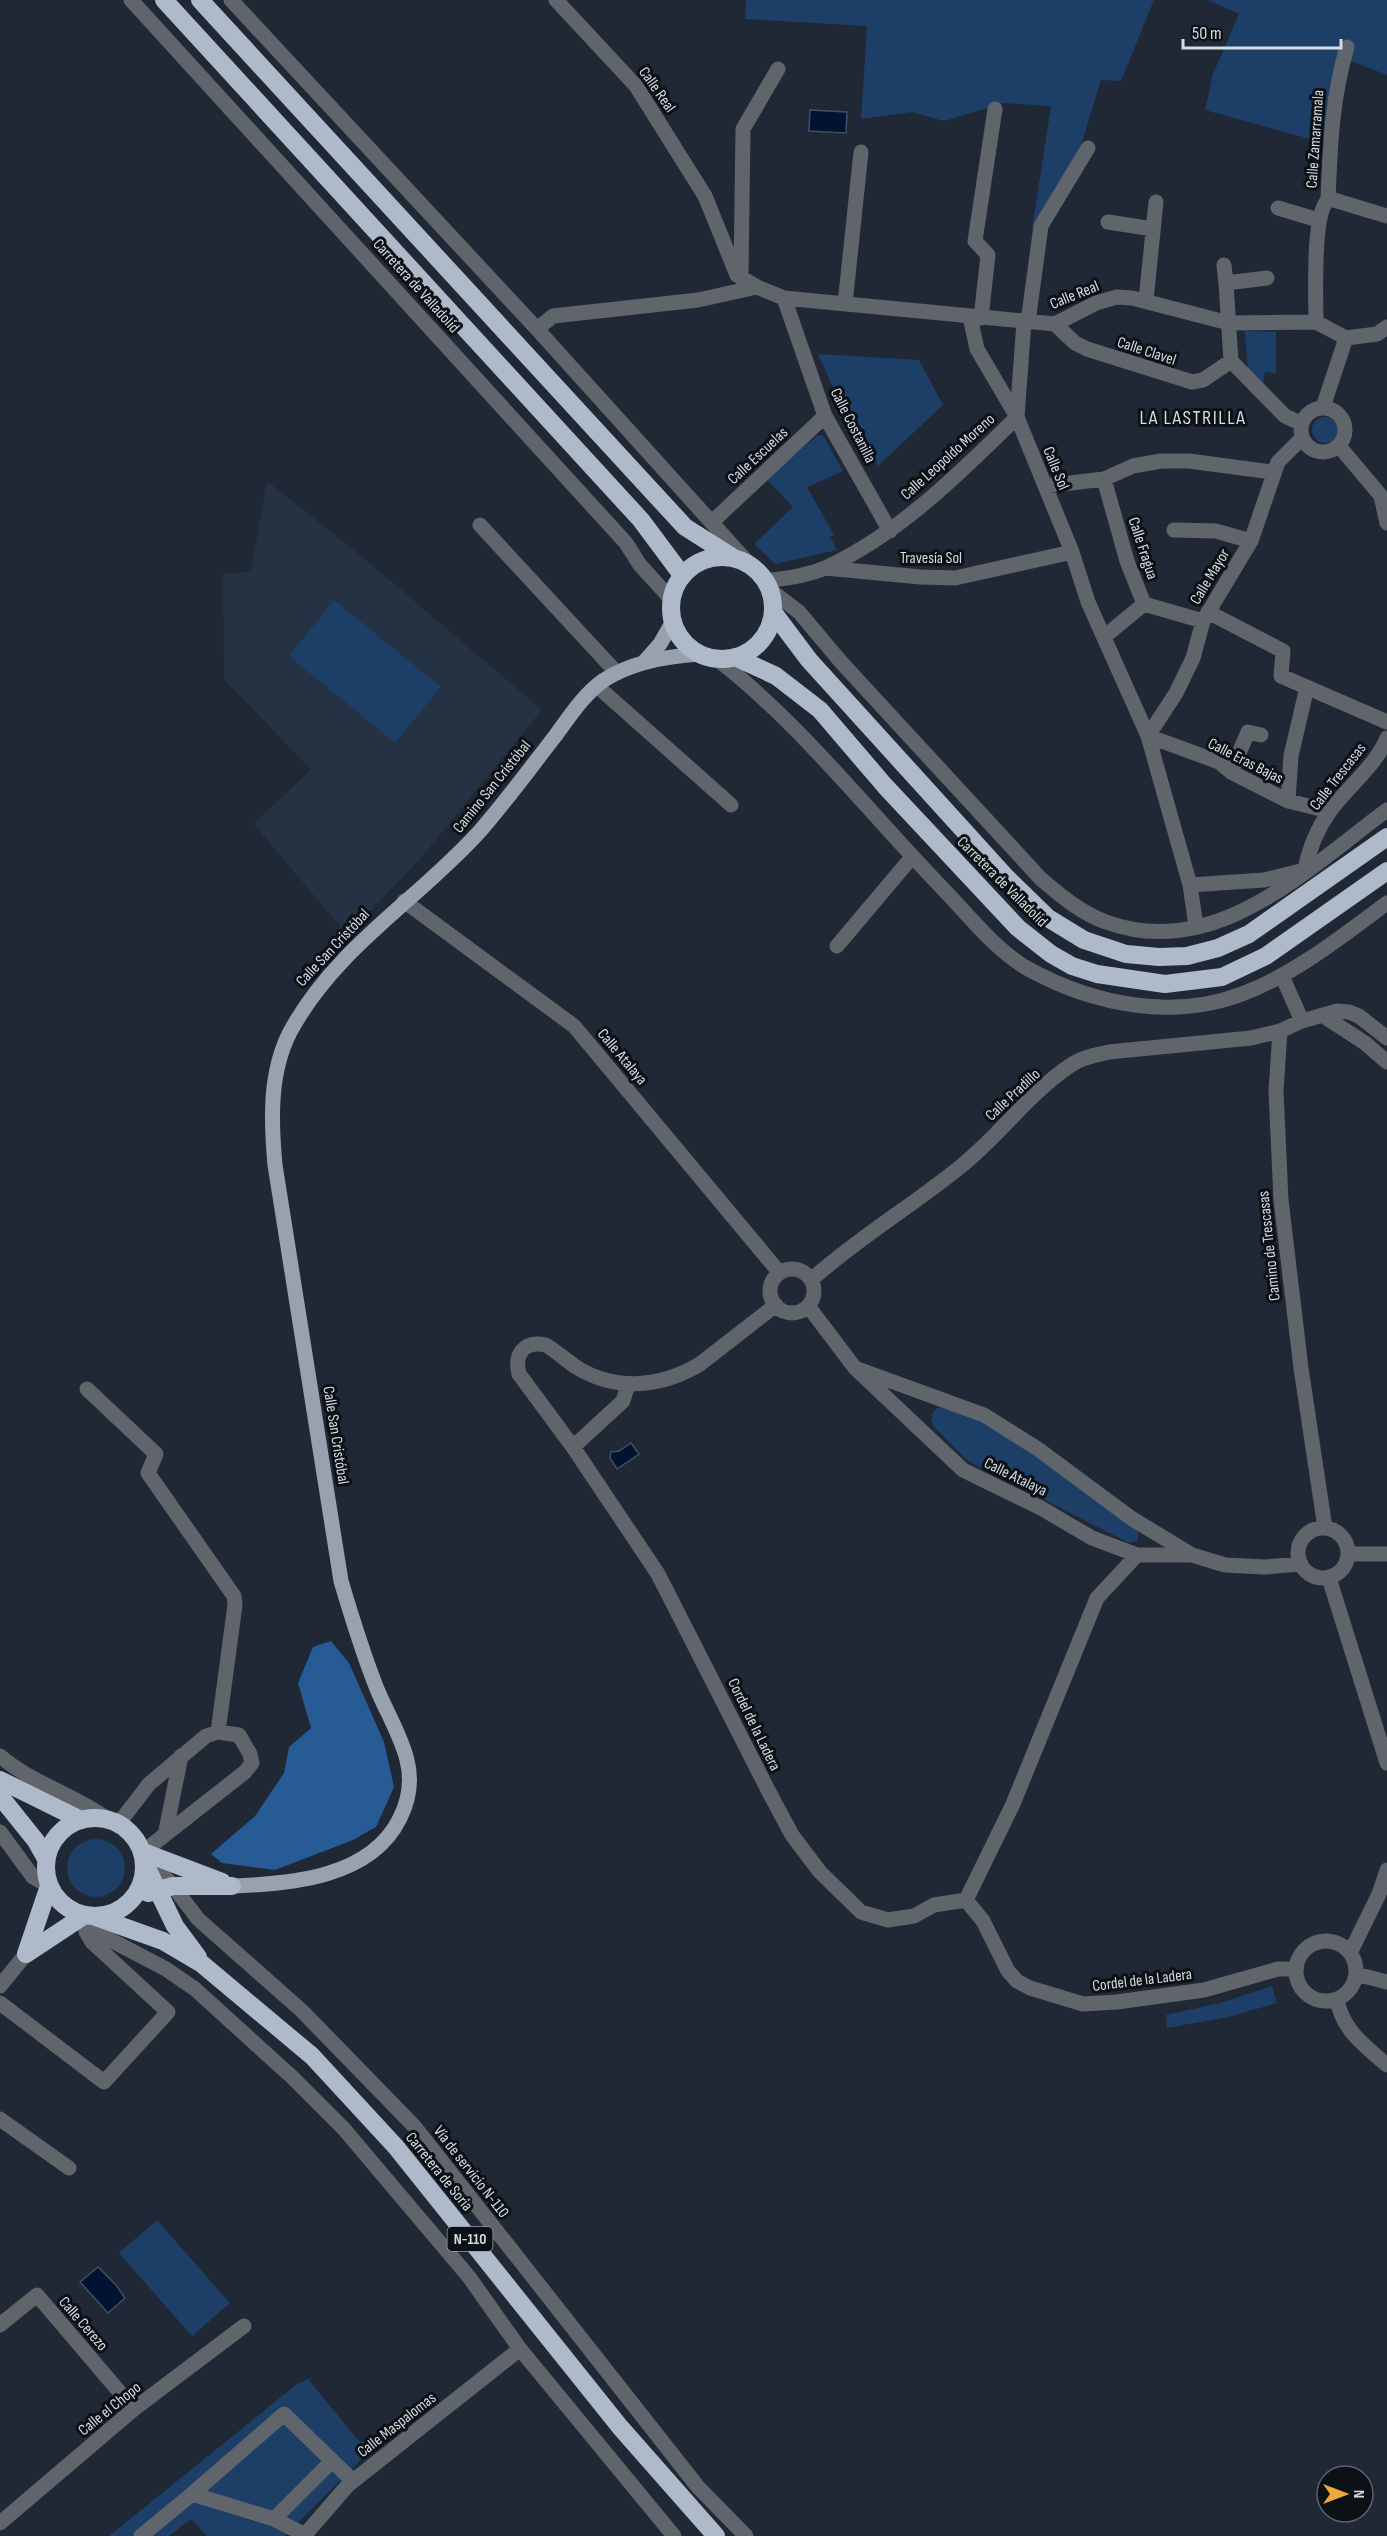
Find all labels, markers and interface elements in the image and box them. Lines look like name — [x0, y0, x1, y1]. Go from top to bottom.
scale bar — [1183, 12, 1340, 50]
text: 50 m — [1192, 23, 1222, 44]
street label: Calle Real — [634, 63, 679, 116]
street label: Calle Zamarramala — [1303, 89, 1328, 189]
street label: Carretera de Valladolid — [369, 235, 463, 337]
street label: Calle Real — [1047, 277, 1102, 314]
street label: Calle Clavel — [1115, 333, 1178, 370]
street label: Calle Costanilla — [826, 385, 880, 466]
district label: LA LASTRILLA — [1140, 406, 1246, 430]
street label: Calle Leopoldo Moreno — [897, 410, 999, 504]
street label: Calle Escuelas — [724, 423, 792, 489]
street label: Calle Sol — [1038, 444, 1073, 493]
street label: Calle Fragua — [1124, 515, 1162, 582]
street label: Calle Mayor — [1186, 545, 1234, 608]
street label: Travesía Sol — [900, 549, 962, 568]
street label: Calle Eras Bajas — [1204, 734, 1286, 789]
street label: Camino San Cristóbal — [449, 737, 535, 837]
street label: Calle Trescasas — [1306, 739, 1371, 814]
street label: Carretera de Valladolid — [953, 833, 1051, 931]
street label: Calle San Cristóbal — [292, 905, 374, 991]
street label: Calle Atalaya — [593, 1025, 651, 1089]
street label: Calle Pradillo — [982, 1065, 1044, 1125]
street label: Camino de Trescasas — [1254, 1190, 1285, 1302]
street label: Calle San Cristóbal — [318, 1385, 353, 1486]
street label: Calle Atalaya — [981, 1454, 1050, 1501]
street label: Cordel de la Ladera — [723, 1675, 784, 1774]
street label: Cordel de la Ladera — [1091, 1965, 1193, 1996]
street label: Vía de servicio N-110 — [429, 2122, 513, 2222]
street label: Carretera de Soria — [401, 2129, 476, 2215]
road number: N-110 — [448, 2227, 492, 2251]
street label: Calle Cerezo — [54, 2293, 112, 2355]
street label: Calle el Chopo — [75, 2378, 145, 2440]
street label: Calle Maspalomas — [354, 2388, 440, 2462]
north arrow — [1315, 2464, 1375, 2524]
text: N — [1349, 2490, 1368, 2498]

